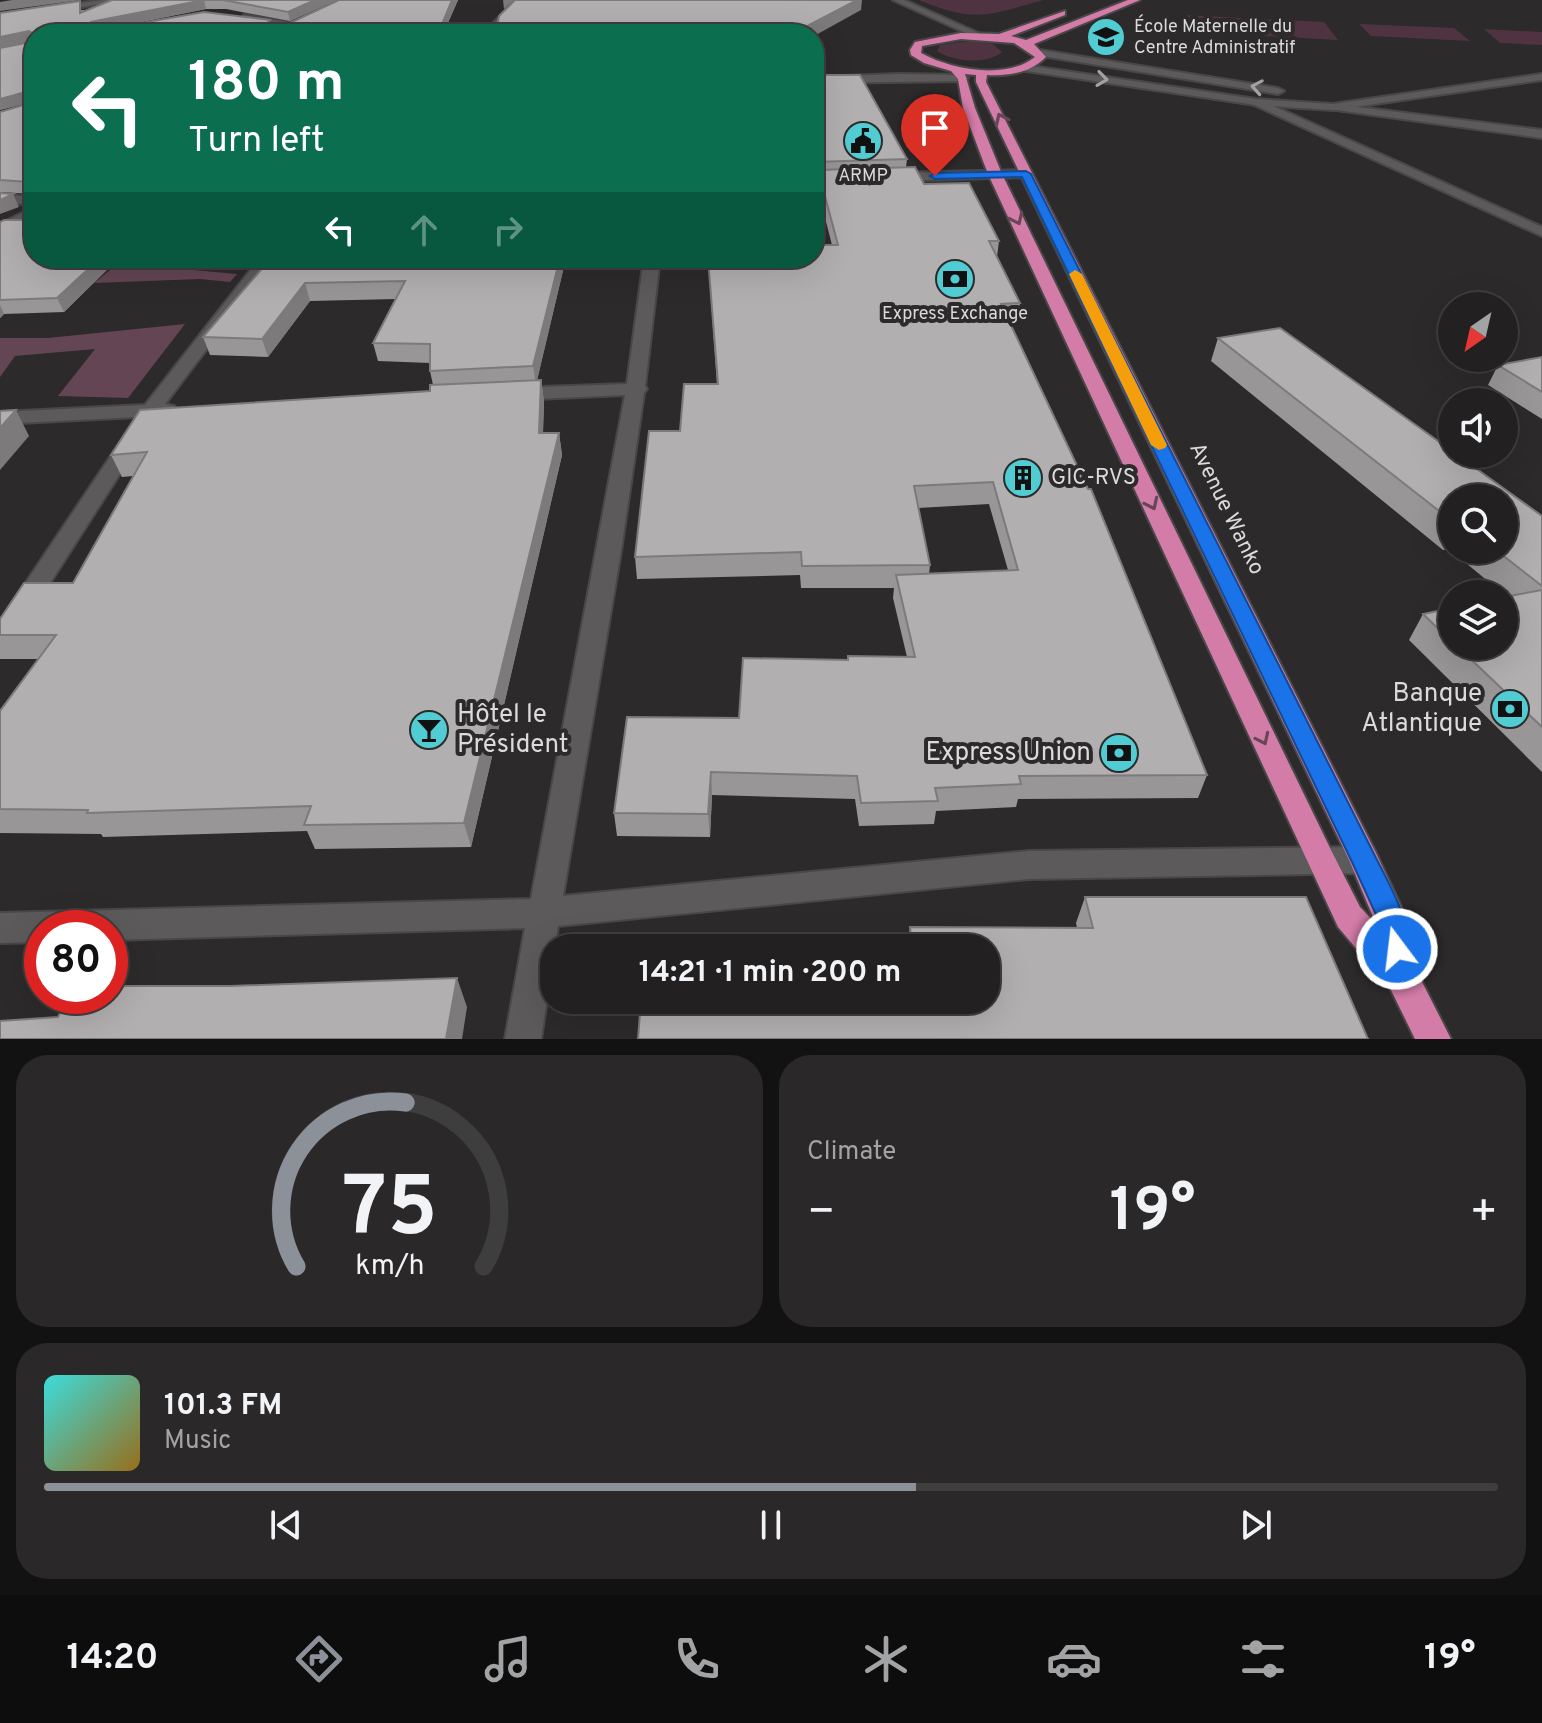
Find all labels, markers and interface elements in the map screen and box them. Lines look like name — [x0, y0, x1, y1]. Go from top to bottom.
place label: École Maternelle du Centre Administratif — [1134, 14, 1295, 60]
school or university icon: École Maternelle du Centre Administratif — [1085, 16, 1127, 58]
text: 180 m — [188, 50, 345, 120]
icon: left — [56, 56, 160, 160]
one-way arrow — [1095, 70, 1108, 87]
one-way arrow — [1251, 79, 1264, 96]
pin — [901, 94, 969, 176]
icon: arrive — [913, 106, 957, 150]
one-way arrow — [995, 113, 1011, 128]
text: Turn left — [188, 119, 325, 165]
public building icon: ARMP — [842, 120, 884, 162]
place label: ARMP — [838, 165, 888, 188]
icon: left — [318, 208, 362, 252]
icon: ahead — [402, 208, 446, 252]
icon: right — [486, 208, 530, 252]
one-way arrow — [1007, 210, 1023, 225]
bank icon: Express Exchange — [934, 258, 976, 300]
north arrow — [1438, 292, 1518, 372]
map controls — [1438, 292, 1518, 660]
place label: Express Exchange — [882, 303, 1028, 326]
button: sound — [1438, 388, 1518, 468]
street label: Avenue Wanko — [1182, 438, 1270, 580]
building icon: GIC-RVS — [1002, 457, 1044, 499]
place label: GIC-RVS — [1051, 465, 1136, 492]
button: search — [1438, 484, 1518, 564]
one-way arrow — [1142, 496, 1158, 511]
button: layers — [1438, 580, 1518, 660]
place label: Banque Atlantique — [1361, 678, 1482, 741]
bank icon: Banque Atlantique — [1489, 688, 1531, 730]
place label: Hôtel le Président — [457, 699, 569, 762]
bar icon: Hôtel le Président — [408, 709, 450, 751]
one-way arrow — [1253, 731, 1269, 746]
bank icon: Express Union — [1098, 732, 1140, 774]
place label: Express Union — [925, 737, 1091, 770]
position arrow — [1355, 907, 1439, 991]
speed limit sign: 80 — [24, 910, 128, 1014]
text: 14:21 · 1 min · 200 m — [639, 955, 901, 992]
text: Climate — [807, 1136, 896, 1169]
text: 75 — [342, 1160, 437, 1265]
text: 19° — [1110, 1176, 1195, 1252]
text: − — [807, 1186, 835, 1242]
text: + — [1470, 1186, 1498, 1242]
text: km/h — [355, 1249, 424, 1285]
text: 101.3 FM — [164, 1388, 282, 1425]
text: Music — [164, 1425, 231, 1458]
icon: previous — [264, 1503, 308, 1547]
icon: pause — [749, 1503, 793, 1547]
icon: next — [1234, 1503, 1278, 1547]
icon: directions — [291, 1631, 347, 1687]
icon: music — [480, 1631, 536, 1687]
icon: phone — [669, 1631, 725, 1687]
icon: climate — [858, 1631, 914, 1687]
icon: car — [1046, 1631, 1102, 1687]
icon: filters — [1235, 1631, 1291, 1687]
text: 14:20 — [66, 1636, 158, 1682]
text: 19° — [1424, 1636, 1476, 1682]

